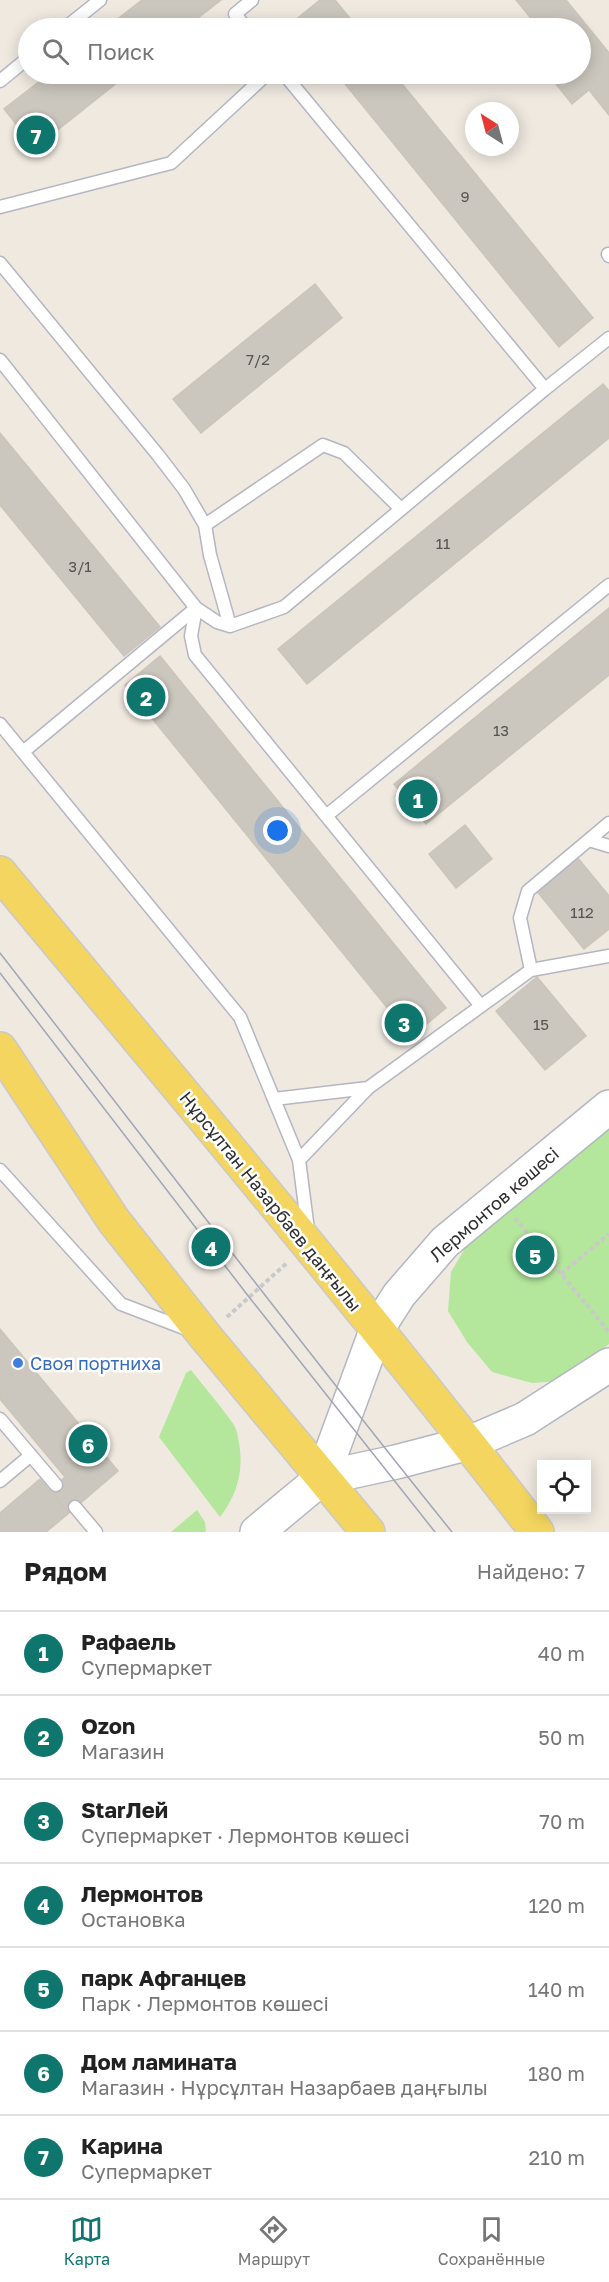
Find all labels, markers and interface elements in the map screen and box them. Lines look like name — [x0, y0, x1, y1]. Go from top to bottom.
search box — [18, 18, 591, 84]
icon: search — [39, 35, 72, 68]
text: Поиск — [87, 38, 155, 65]
north arrow — [465, 102, 519, 156]
pin: 7 — [16, 112, 56, 158]
house number: 9 — [460, 187, 470, 205]
house number: 7/2 — [246, 350, 270, 368]
house number: 11 — [436, 534, 450, 552]
house number: 3/1 — [68, 557, 92, 575]
pin: 2 — [126, 674, 166, 720]
house number: 13 — [493, 721, 509, 739]
pin: 1 — [398, 776, 438, 822]
your location — [263, 816, 292, 845]
house number: 112 — [570, 903, 594, 921]
pin: 3 — [384, 1000, 424, 1046]
house number: 15 — [533, 1015, 549, 1033]
street label: Нұрсұлтан Назарбаев даңғылы — [175, 1087, 367, 1316]
street label: Лермонтов көшесі — [425, 1142, 563, 1266]
pin: 4 — [192, 1224, 230, 1270]
pin: 5 — [516, 1232, 554, 1278]
place label: Своя портниха — [30, 1352, 161, 1374]
marker: Своя портниха — [11, 1356, 25, 1370]
pin: 6 — [68, 1422, 107, 1466]
map controls — [537, 1460, 591, 1514]
button: locate — [537, 1460, 591, 1514]
text: Рядом — [24, 1556, 107, 1587]
text: Найдено: 7 — [477, 1559, 585, 1583]
text: Рафаель — [81, 1628, 176, 1655]
text: 1 — [38, 1641, 49, 1665]
text: 40 m — [538, 1641, 585, 1665]
text: Супермаркет — [81, 1655, 212, 1679]
text: Ozon — [81, 1712, 135, 1739]
text: 2 — [37, 1725, 50, 1749]
text: 50 m — [538, 1725, 585, 1749]
text: Магазин — [81, 1739, 165, 1763]
text: StarЛей — [81, 1796, 168, 1823]
text: 3 — [37, 1809, 50, 1833]
text: 70 m — [539, 1809, 585, 1833]
text: Супермаркет · Лермонтов көшесі — [81, 1823, 410, 1847]
text: Лермонтов — [81, 1880, 203, 1907]
text: 4 — [37, 1893, 50, 1917]
text: 120 m — [529, 1893, 585, 1917]
text: Остановка — [81, 1907, 186, 1931]
text: парк Афганцев — [81, 1964, 246, 1991]
text: 5 — [37, 1977, 50, 2001]
text: 140 m — [528, 1977, 585, 2001]
text: Парк · Лермонтов көшесі — [81, 1991, 329, 2015]
text: Дом ламината — [81, 2048, 237, 2075]
text: 6 — [37, 2061, 50, 2085]
text: 180 m — [528, 2061, 585, 2085]
text: Магазин · Нұрсұлтан Назарбаев даңғылы — [81, 2075, 488, 2099]
text: Карина — [81, 2132, 163, 2159]
text: 7 — [38, 2145, 49, 2169]
text: 210 m — [529, 2145, 585, 2169]
text: Супермаркет — [81, 2159, 212, 2183]
tab: Карта — [64, 2213, 110, 2269]
tab: Маршрут — [238, 2213, 310, 2269]
tab: Сохранённые — [438, 2213, 545, 2269]

